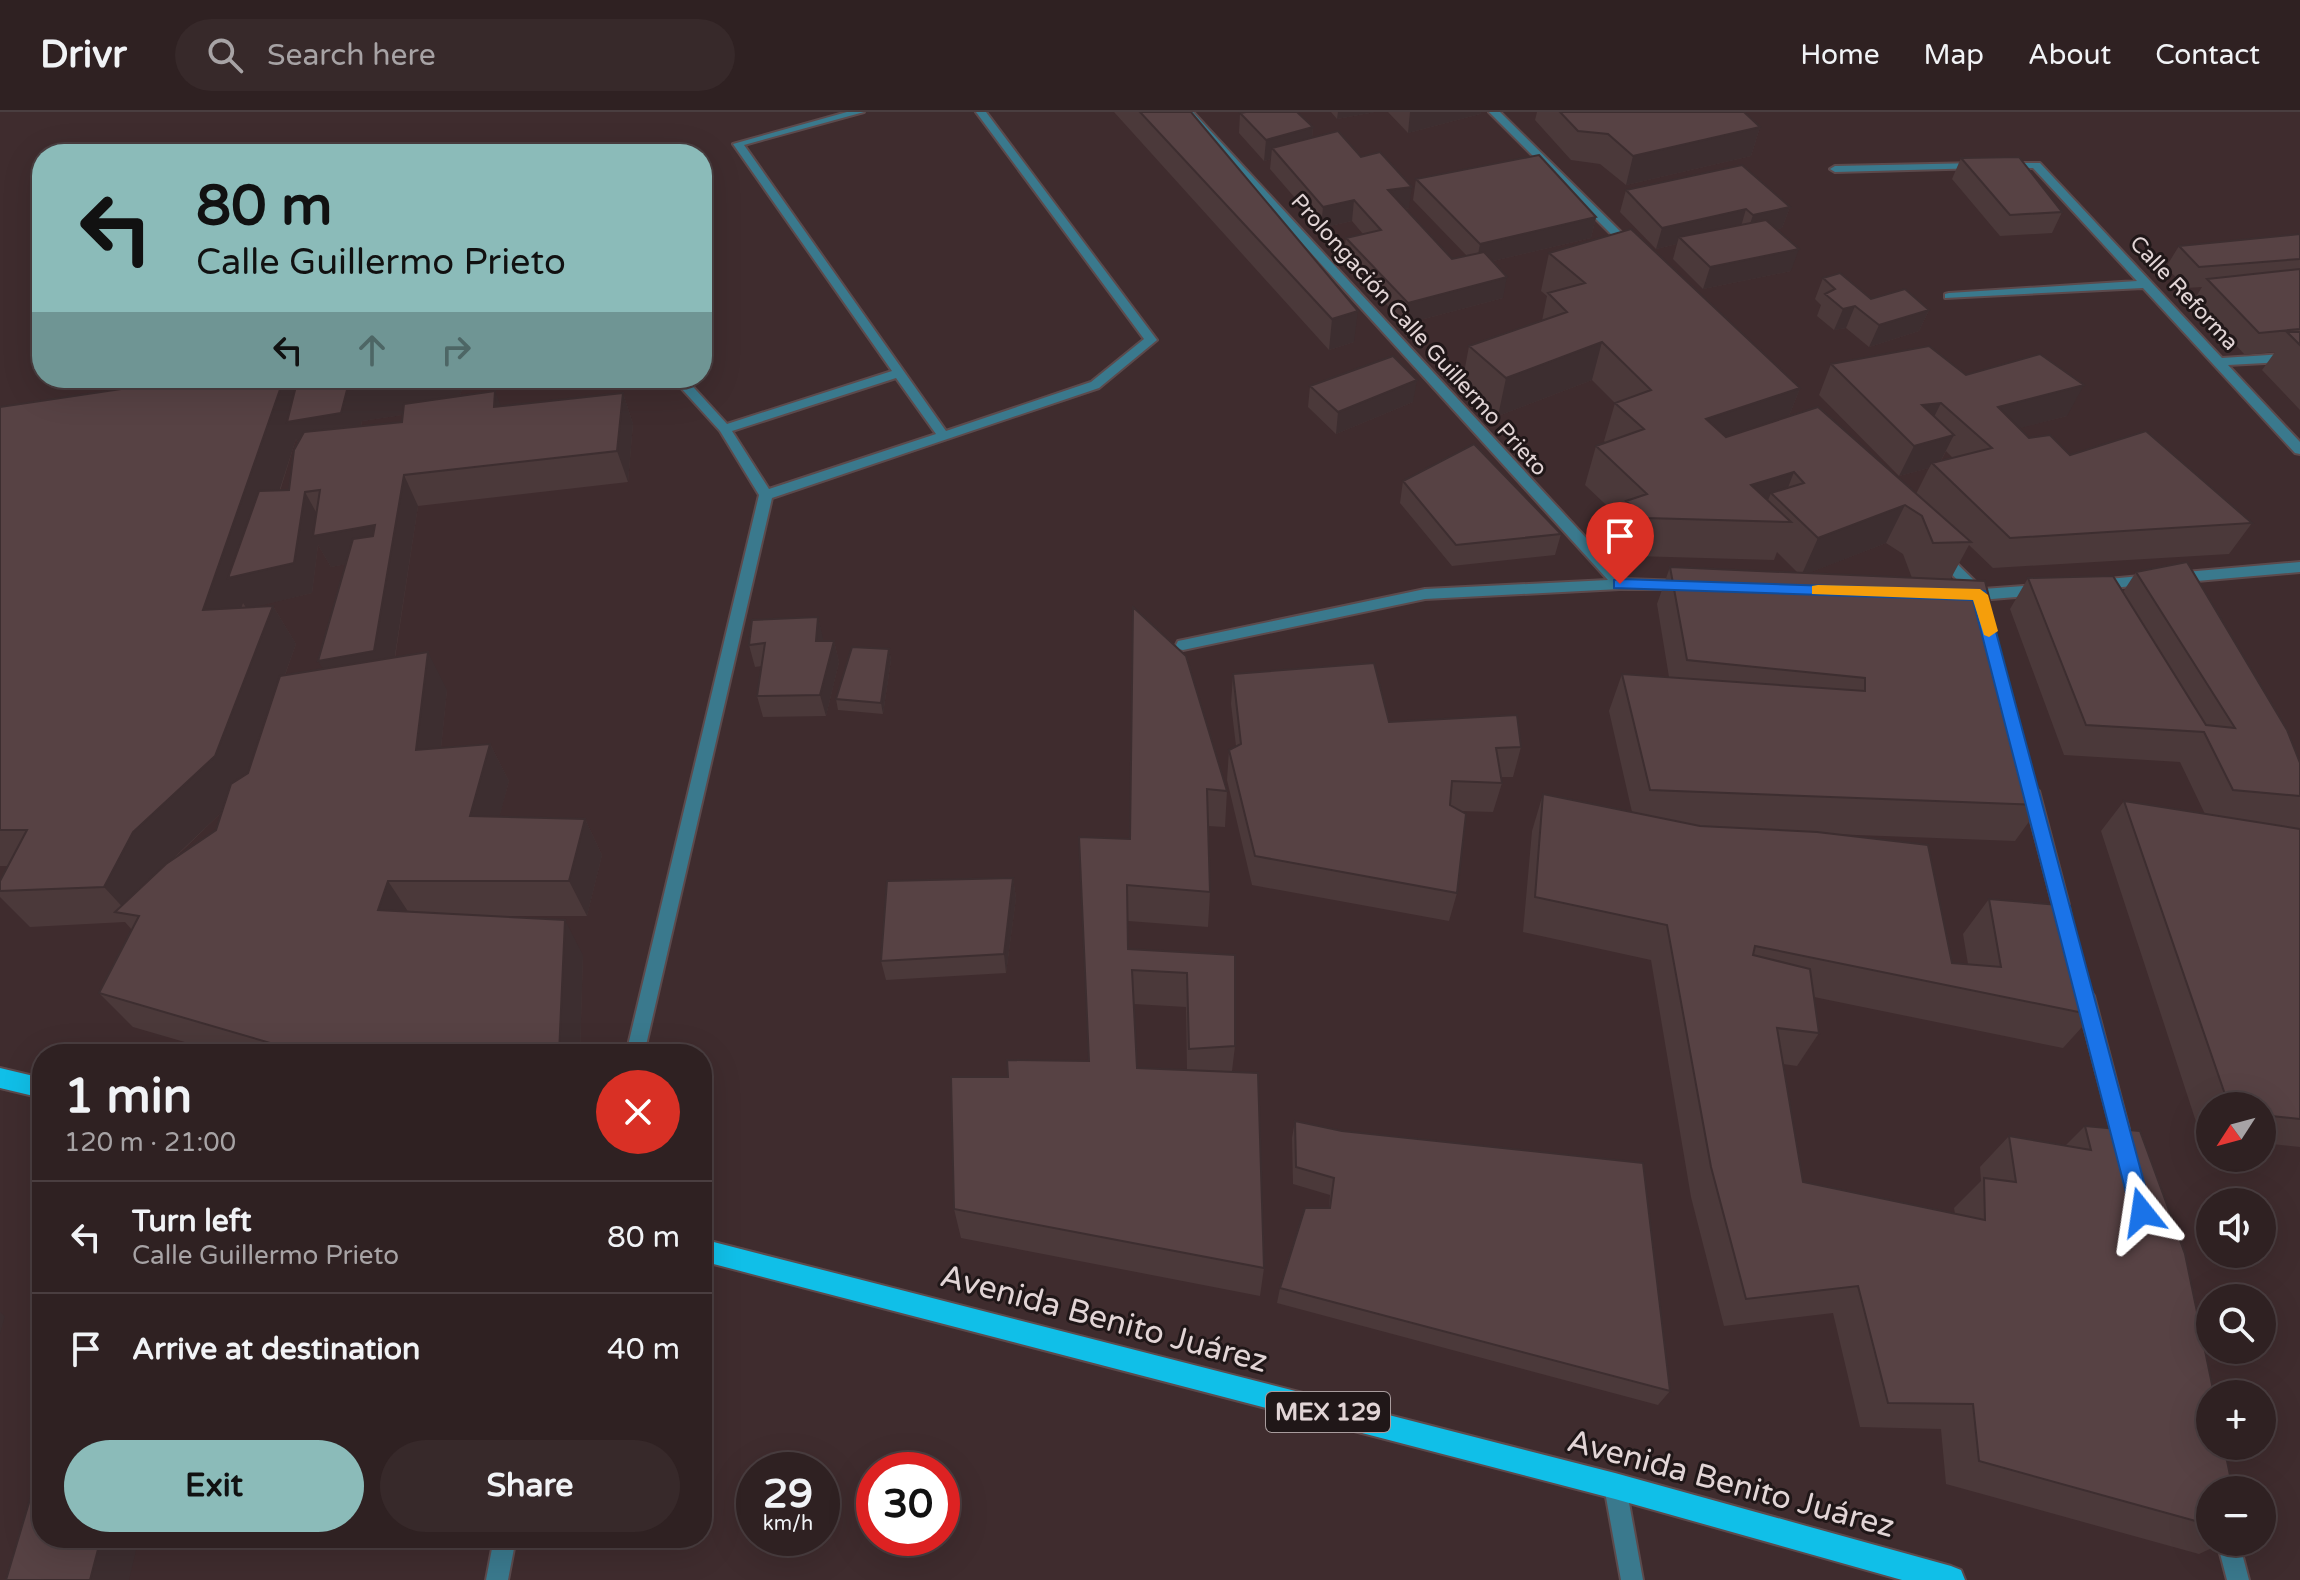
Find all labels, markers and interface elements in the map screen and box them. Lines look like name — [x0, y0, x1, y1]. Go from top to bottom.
search box — [175, 19, 735, 91]
text: Drivr — [40, 32, 127, 78]
icon: search — [203, 33, 247, 77]
text: Search here — [267, 37, 436, 74]
text: Home — [1800, 38, 1880, 72]
text: Map — [1924, 38, 1984, 72]
text: About — [2028, 38, 2111, 72]
text: Contact — [2155, 38, 2260, 72]
text: 80 m — [196, 173, 332, 240]
icon: left — [64, 176, 168, 280]
street label: Prolongación Calle Guillermo Prieto — [1285, 189, 1553, 481]
street label: Calle Reforma — [2124, 230, 2244, 356]
text: Calle Guillermo Prieto — [196, 241, 566, 284]
icon: left — [266, 328, 310, 372]
icon: ahead — [350, 328, 394, 372]
icon: right — [434, 328, 478, 372]
pin — [1586, 502, 1654, 584]
icon: arrive — [1598, 514, 1642, 558]
text: 1 min — [64, 1068, 192, 1126]
button: close — [596, 1070, 680, 1154]
north arrow — [2196, 1092, 2276, 1172]
map controls — [2196, 1092, 2276, 1556]
text: 120 m · 21:00 — [64, 1127, 236, 1158]
position arrow — [2100, 1170, 2184, 1254]
button: sound — [2196, 1188, 2276, 1268]
text: Turn left — [132, 1203, 251, 1240]
icon: left — [64, 1215, 108, 1259]
text: 80 m — [607, 1219, 680, 1256]
text: Calle Guillermo Prieto — [132, 1240, 399, 1271]
street label: Avenida Benito Juárez — [936, 1257, 1272, 1381]
button: search — [2196, 1284, 2276, 1364]
icon: arrive — [64, 1327, 108, 1371]
text: Arrive at destination — [132, 1331, 420, 1368]
text: 40 m — [607, 1331, 680, 1368]
button: + — [2196, 1380, 2276, 1460]
road number: MEX 129 — [1266, 1392, 1390, 1432]
street label: Avenida Benito Juárez — [1563, 1422, 1899, 1546]
button: Exit — [64, 1440, 364, 1532]
button: Share — [380, 1440, 680, 1532]
speed limit sign: 30 — [856, 1452, 960, 1556]
text: 29 — [763, 1470, 813, 1518]
button: − — [2196, 1476, 2276, 1556]
text: km/h — [763, 1512, 813, 1536]

